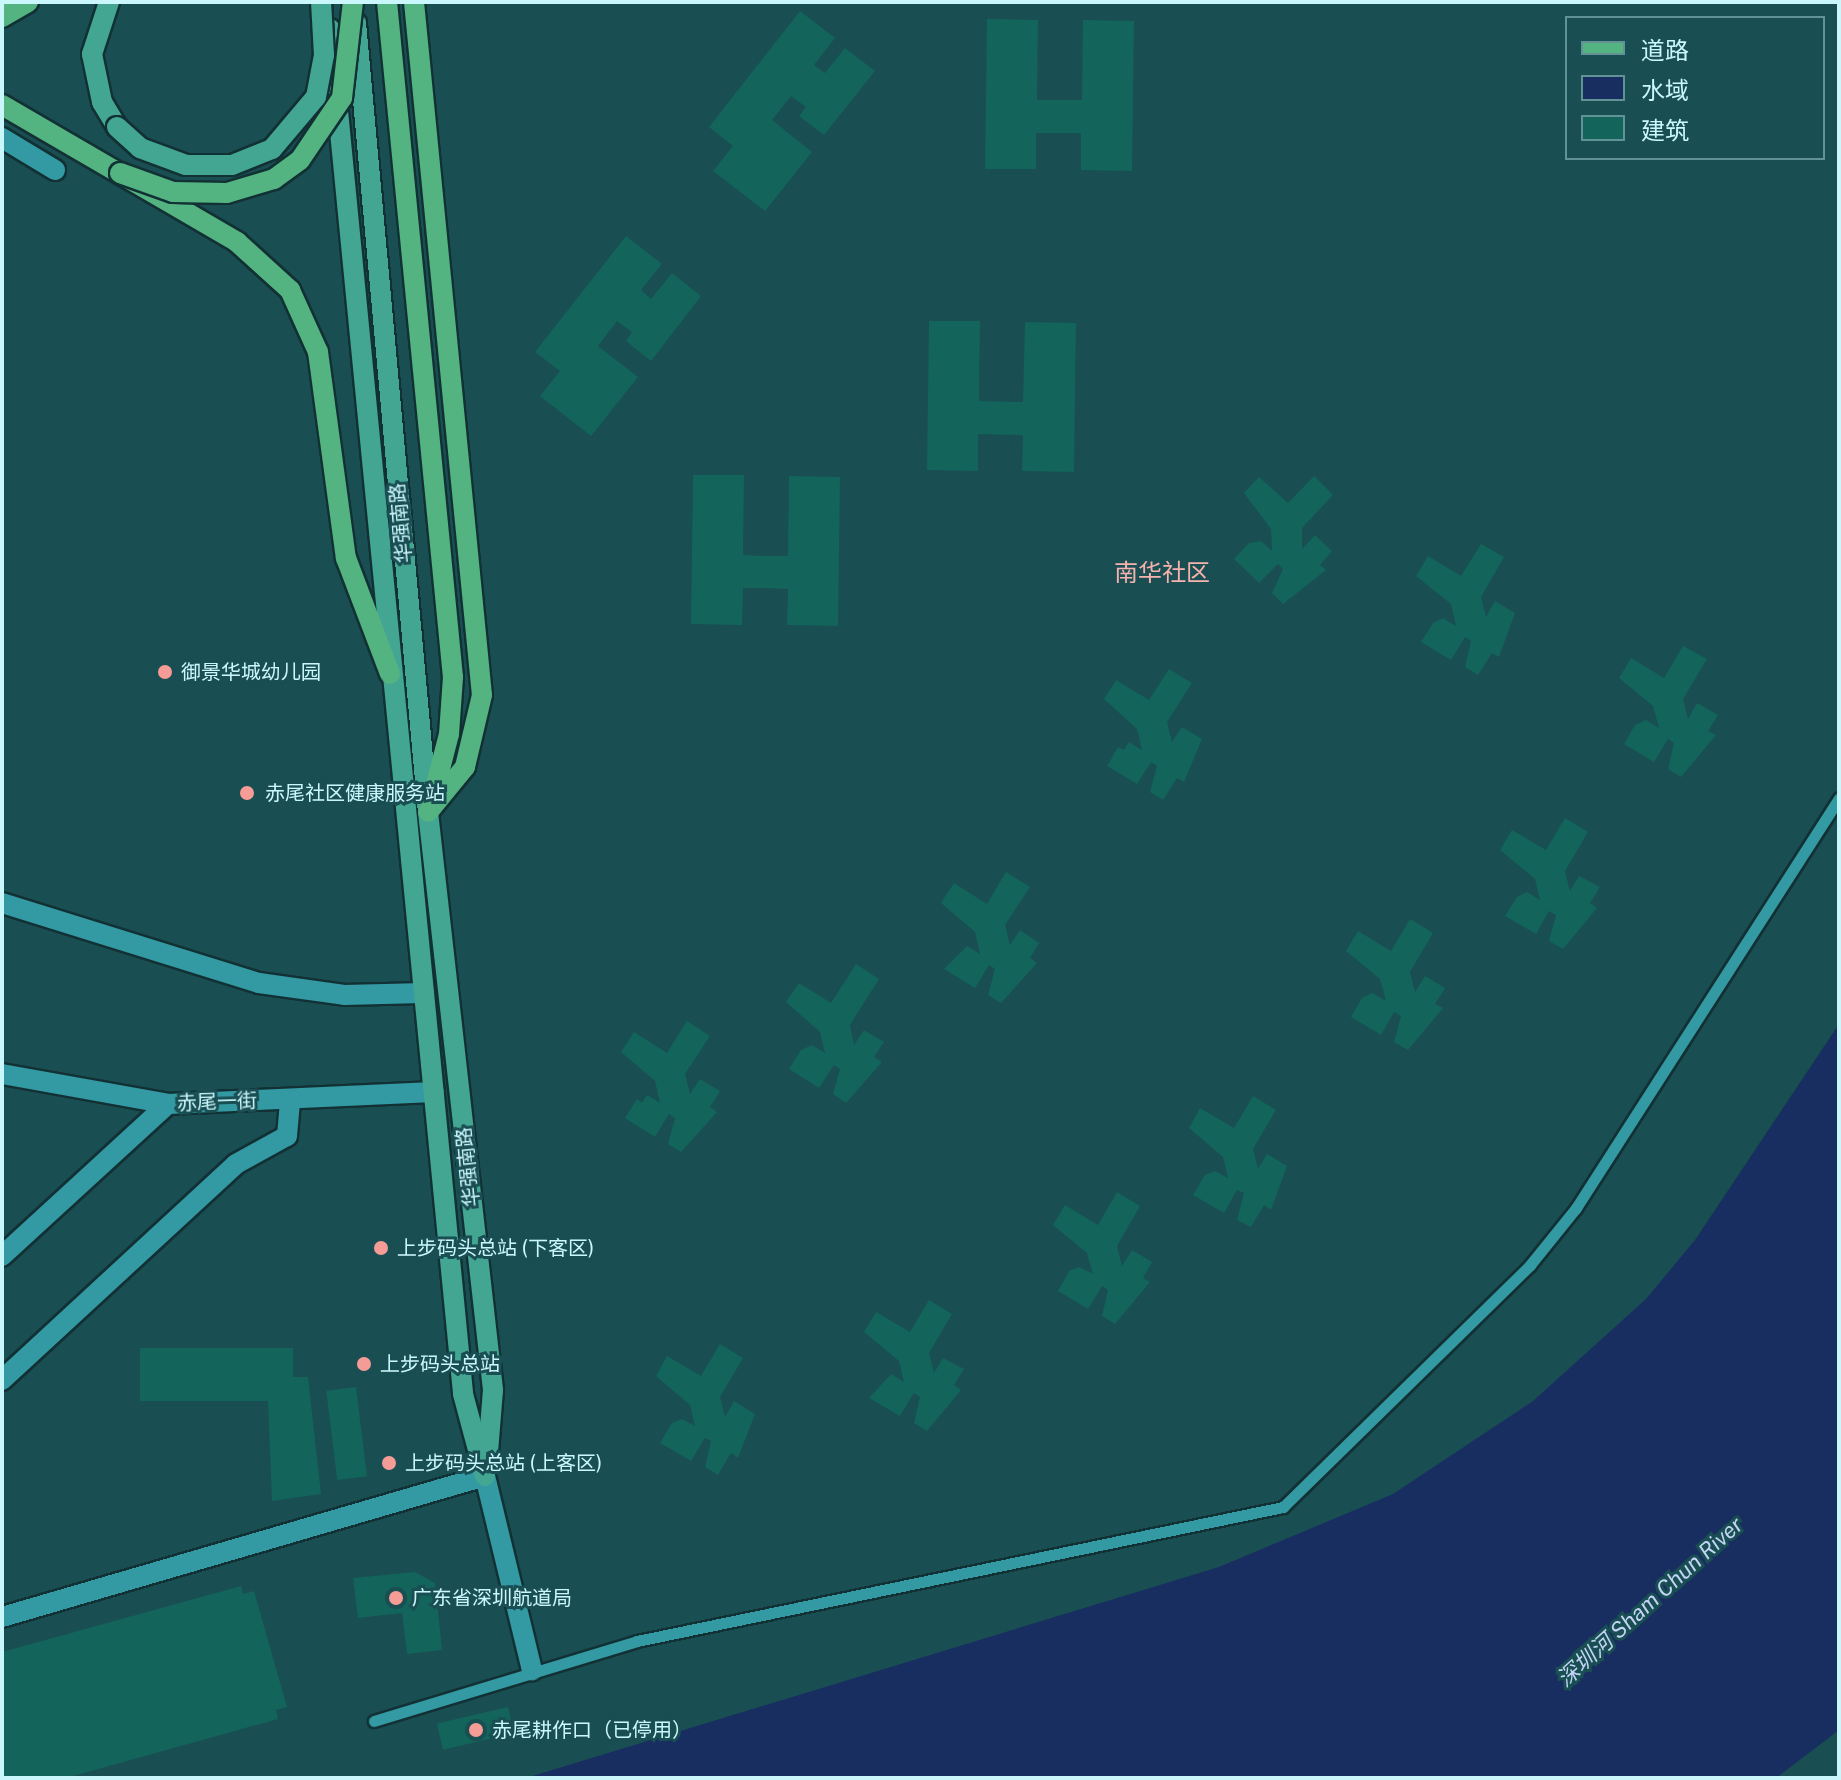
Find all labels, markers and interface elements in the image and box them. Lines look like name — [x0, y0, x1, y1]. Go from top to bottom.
legend — [1565, 16, 1825, 160]
text: 道路 — [1641, 36, 1689, 64]
text: 水域 — [1641, 76, 1689, 104]
text: 建筑 — [1641, 116, 1689, 144]
street label: 华强南路 — [386, 482, 416, 564]
district label: 南华社区 — [1114, 559, 1210, 587]
place label: 御景华城幼儿园 — [181, 660, 321, 684]
marker: 御景华城幼儿园 — [156, 663, 174, 681]
place label: 赤尾社区健康服务站 — [265, 781, 445, 805]
marker: 赤尾社区健康服务站 — [236, 782, 258, 804]
street label: 赤尾一街 — [177, 1089, 257, 1115]
street label: 华强南路 — [452, 1126, 484, 1208]
place label: 上步码头总站 (下客区) — [397, 1236, 594, 1260]
marker: 上步码头总站 (下客区) — [372, 1239, 390, 1257]
place label: 上步码头总站 — [380, 1352, 500, 1376]
marker: 上步码头总站 — [355, 1355, 373, 1373]
place label: 上步码头总站 (上客区) — [405, 1451, 602, 1475]
marker: 上步码头总站 (上客区) — [380, 1454, 398, 1472]
water label: 深圳河 Sham Chun River — [1552, 1512, 1748, 1692]
place label: 广东省深圳航道局 — [412, 1586, 572, 1610]
marker: 广东省深圳航道局 — [387, 1589, 405, 1607]
place label: 赤尾耕作口（已停用） — [492, 1718, 692, 1742]
marker: 赤尾耕作口（已停用） — [467, 1721, 485, 1739]

